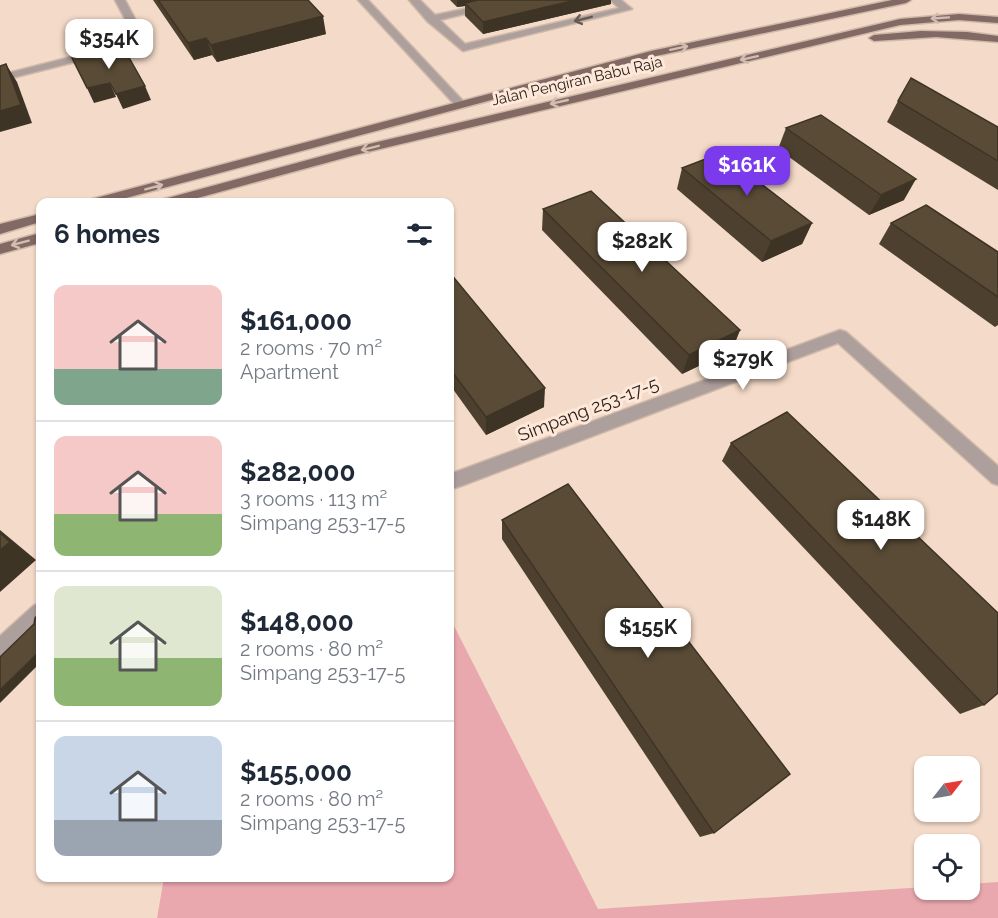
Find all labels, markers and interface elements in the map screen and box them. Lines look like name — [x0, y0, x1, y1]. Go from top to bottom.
one-way arrow — [574, 13, 593, 25]
one-way arrow — [930, 13, 950, 24]
pin: $354K — [67, 19, 151, 70]
text: $354K — [79, 26, 139, 50]
one-way arrow — [669, 42, 689, 53]
street label: Jalan Pengiran Babu Raja — [490, 53, 664, 109]
one-way arrow — [740, 53, 759, 65]
one-way arrow — [550, 96, 569, 108]
one-way arrow — [360, 143, 379, 155]
pin: $161K — [705, 146, 789, 197]
text: $161K — [718, 153, 776, 177]
one-way arrow — [144, 181, 163, 192]
icon: filters — [403, 218, 436, 251]
text: 6 homes — [54, 219, 160, 249]
pin: $282K — [600, 222, 684, 273]
text: $282K — [612, 229, 672, 253]
one-way arrow — [11, 238, 30, 249]
text: $161,000 — [240, 306, 352, 336]
icon: home — [102, 309, 174, 381]
text: 2 rooms · 70 m² — [240, 336, 382, 360]
pin: $279K — [701, 340, 785, 391]
text: $279K — [713, 347, 773, 371]
text: Apartment — [240, 360, 339, 384]
street label: Simpang 253-17-5 — [515, 372, 661, 445]
text: $282,000 — [240, 457, 355, 487]
icon: home — [102, 460, 174, 532]
text: 3 rooms · 113 m² — [240, 487, 387, 511]
pin: $148K — [839, 500, 923, 551]
text: $148K — [851, 507, 911, 531]
text: Simpang 253-17-5 — [240, 511, 405, 535]
text: $148,000 — [240, 607, 354, 637]
pin: $155K — [606, 608, 690, 659]
icon: home — [102, 610, 174, 682]
text: $155K — [619, 615, 677, 639]
text: 2 rooms · 80 m² — [240, 637, 383, 661]
text: Simpang 253-17-5 — [240, 661, 405, 685]
north arrow — [914, 756, 980, 822]
map controls — [914, 756, 980, 900]
text: $155,000 — [240, 757, 352, 787]
icon: home — [102, 760, 174, 832]
text: 2 rooms · 80 m² — [240, 787, 383, 811]
text: Simpang 253-17-5 — [240, 811, 405, 835]
button: locate — [914, 834, 980, 900]

